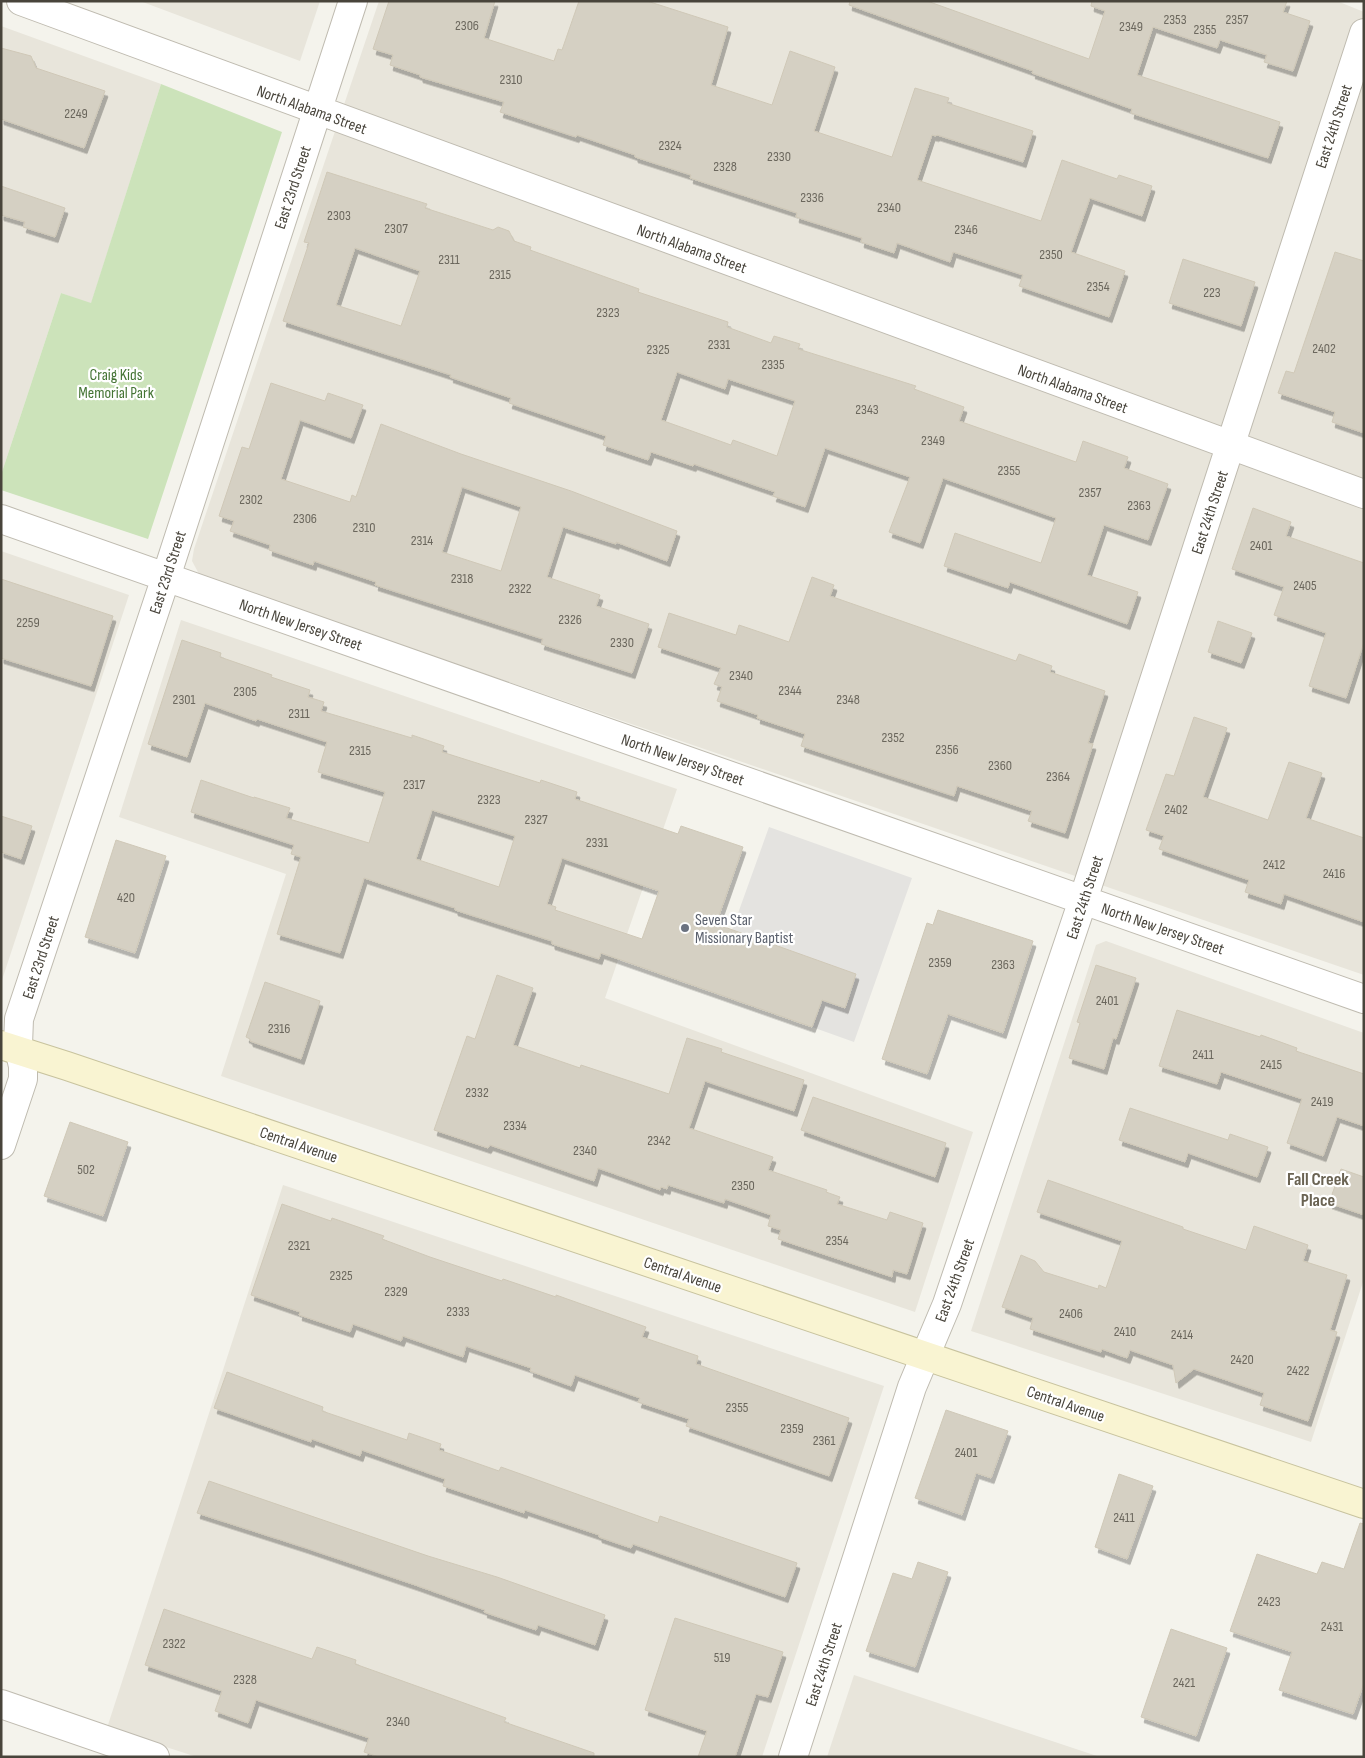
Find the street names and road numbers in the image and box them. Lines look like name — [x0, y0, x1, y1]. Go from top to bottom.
street label: North Alabama Street — [254, 82, 369, 139]
street label: East 24th Street — [1312, 82, 1357, 171]
street label: East 23rd Street — [271, 143, 316, 231]
street label: North Alabama Street — [634, 221, 749, 278]
street label: North Alabama Street — [1015, 361, 1130, 418]
street label: East 24th Street — [1188, 468, 1233, 557]
street label: East 23rd Street — [146, 528, 191, 616]
street label: North New Jersey Street — [237, 596, 364, 655]
street label: North New Jersey Street — [619, 731, 746, 790]
street label: East 24th Street — [1063, 853, 1108, 942]
street label: North New Jersey Street — [1099, 900, 1226, 959]
street label: East 23rd Street — [19, 913, 64, 1001]
street label: Central Avenue — [257, 1123, 340, 1168]
street label: East 24th Street — [932, 1236, 979, 1325]
street label: Central Avenue — [641, 1253, 724, 1298]
street label: Central Avenue — [1024, 1382, 1107, 1427]
street label: East 24th Street — [802, 1620, 847, 1709]

